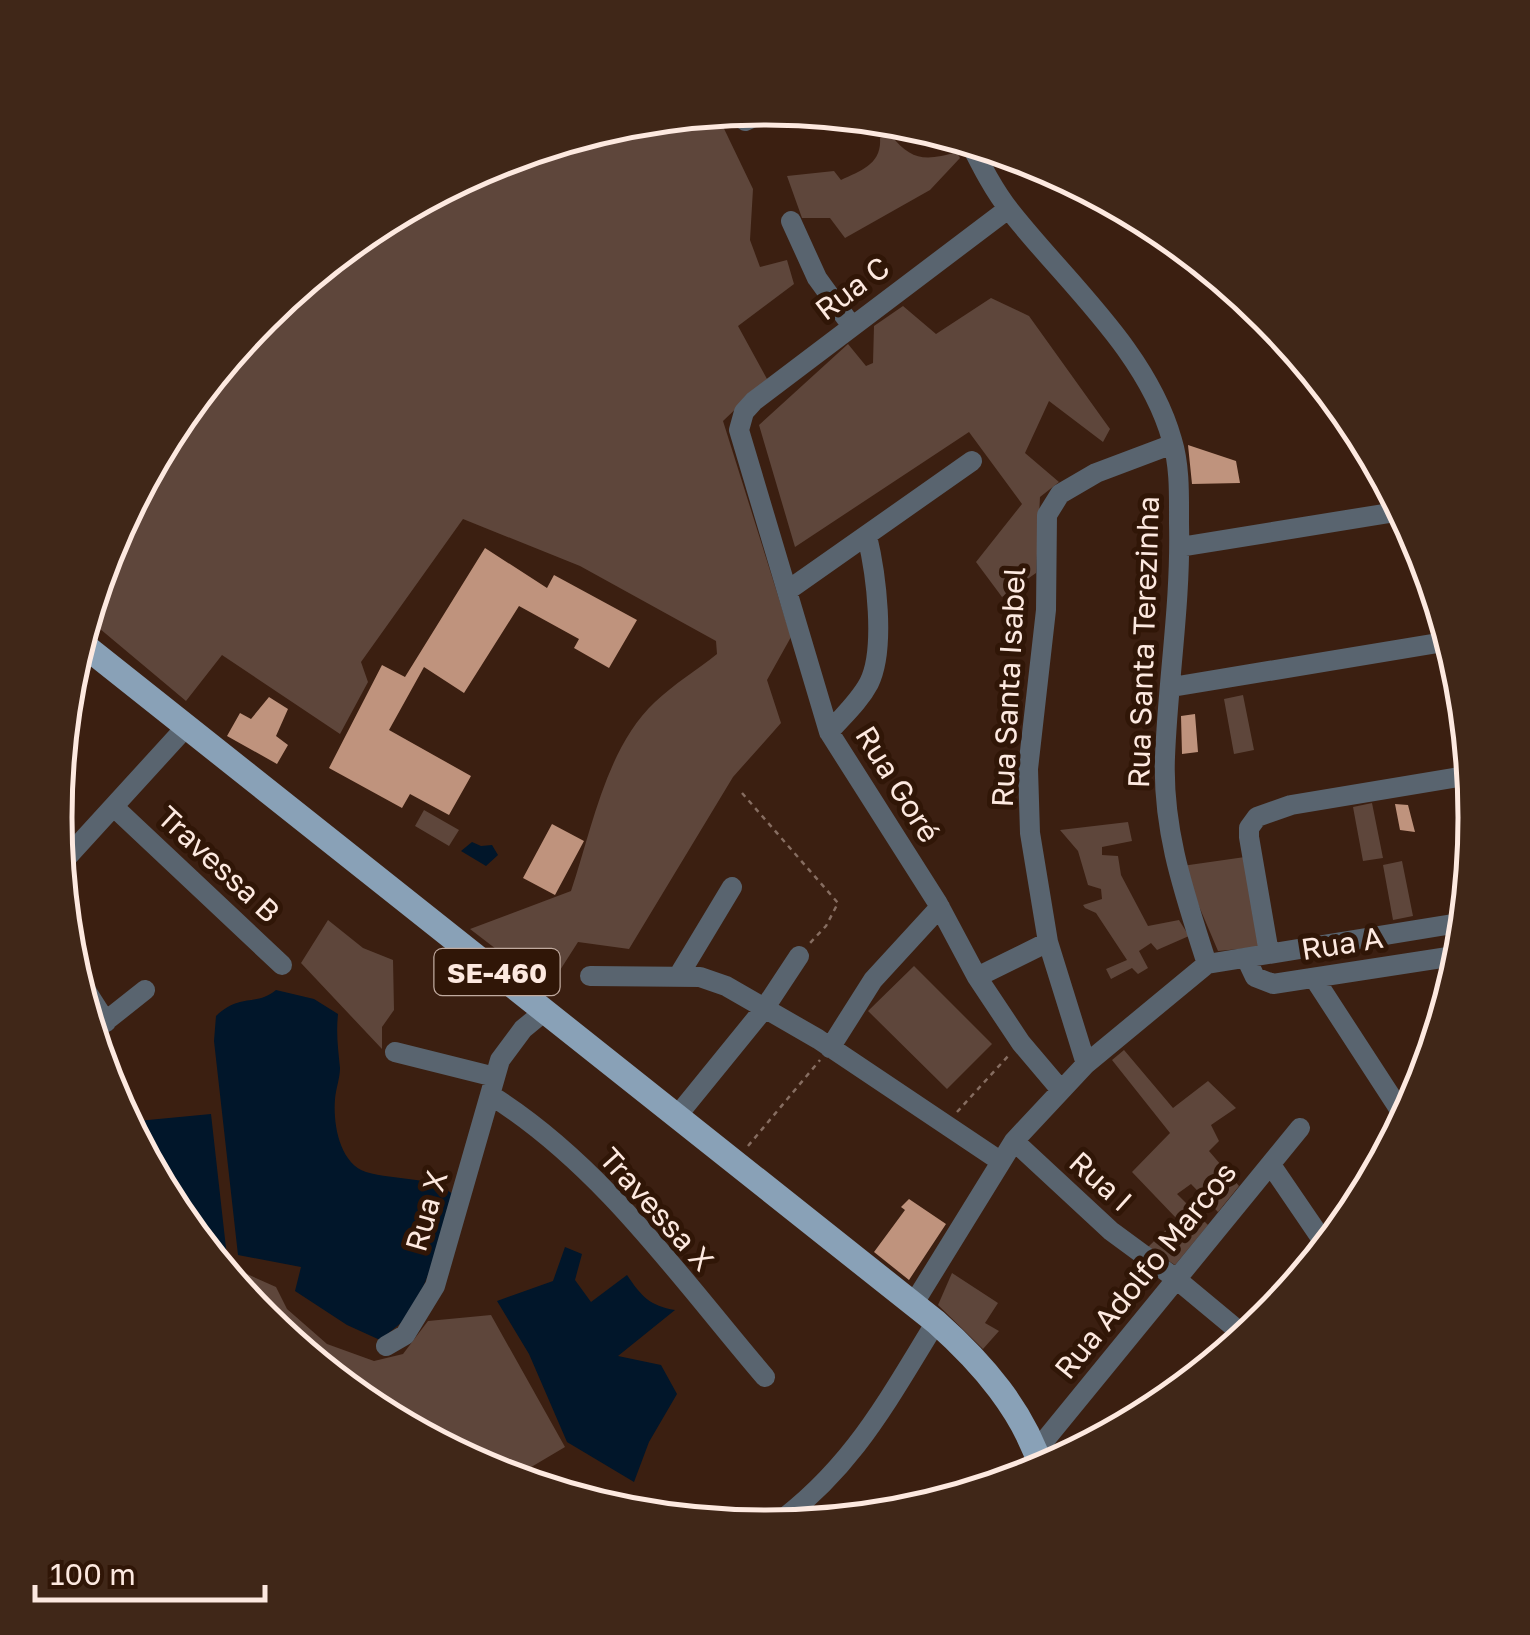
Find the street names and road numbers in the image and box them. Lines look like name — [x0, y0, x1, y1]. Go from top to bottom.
street label: Rua C — [808, 249, 896, 327]
street label: Rua Santa Terezinha — [1120, 495, 1166, 789]
street label: Rua Santa Isabel — [984, 566, 1032, 808]
street label: Rua Goré — [848, 719, 948, 849]
street label: Travessa B — [151, 798, 287, 930]
street label: Rua A — [1298, 919, 1386, 967]
road number: SE-460 — [434, 949, 560, 995]
street label: Travessa X — [592, 1140, 722, 1278]
street label: Rua I — [1062, 1144, 1140, 1218]
street label: Rua Adolfo Marcos — [1047, 1154, 1243, 1386]
street label: Rua X — [397, 1167, 455, 1255]

